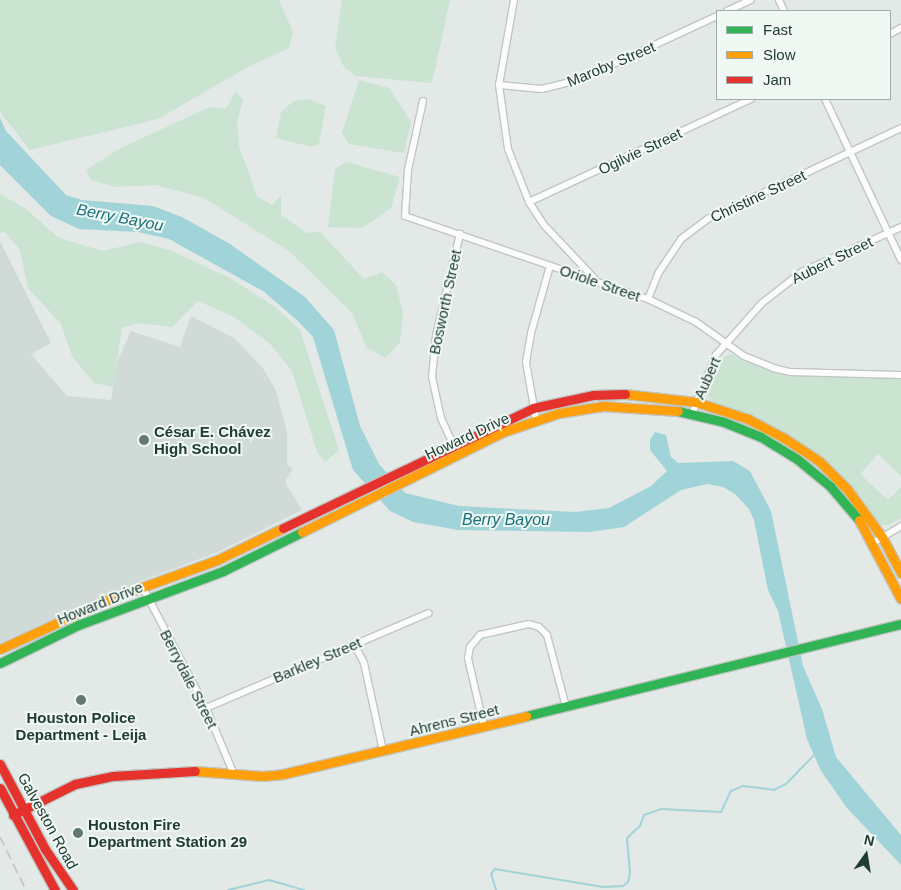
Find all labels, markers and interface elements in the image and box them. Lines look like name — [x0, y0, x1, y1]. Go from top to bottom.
legend — [716, 10, 891, 100]
text: Fast — [763, 21, 792, 38]
street label: Maroby Street — [564, 37, 658, 91]
text: Slow — [763, 46, 796, 63]
text: Jam — [763, 71, 791, 88]
street label: Ogilvie Street — [595, 124, 685, 178]
street label: Christine Street — [707, 166, 809, 226]
water label: Berry Bayou — [75, 200, 165, 236]
street label: Aubert Street — [788, 233, 876, 287]
street label: Bosworth Street — [425, 248, 465, 356]
street label: Oriole Street — [557, 261, 643, 305]
street label: Aubert — [690, 354, 724, 402]
street label: Howard Drive — [422, 409, 512, 463]
place label: César E. Chávez High School — [154, 422, 271, 457]
marker: César E. Chávez High School — [138, 434, 150, 446]
water label: Berry Bayou — [462, 510, 550, 530]
street label: Howard Drive — [55, 578, 145, 628]
street label: Berrydale Street — [156, 627, 222, 731]
street label: Barkley Street — [270, 633, 364, 687]
marker: Houston Police Department - Leija — [75, 694, 87, 706]
street label: Ahrens Street — [407, 700, 501, 740]
place label: Houston Police Department - Leija — [16, 708, 146, 743]
street label: Galveston Road — [14, 770, 82, 872]
place label: Houston Fire Department Station 29 — [88, 815, 247, 850]
marker: Houston Fire Department Station 29 — [72, 827, 84, 839]
north arrow — [841, 830, 891, 880]
text: N — [863, 831, 876, 849]

